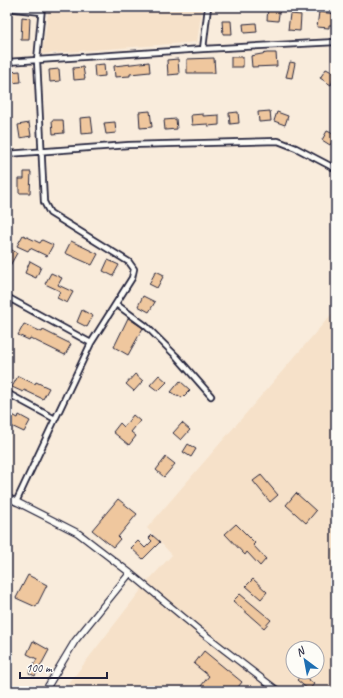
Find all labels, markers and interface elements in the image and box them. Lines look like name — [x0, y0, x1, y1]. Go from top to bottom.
north arrow — [285, 640, 325, 680]
text: N — [293, 643, 308, 659]
scale bar — [20, 654, 107, 680]
text: 100 m — [26, 660, 53, 676]

